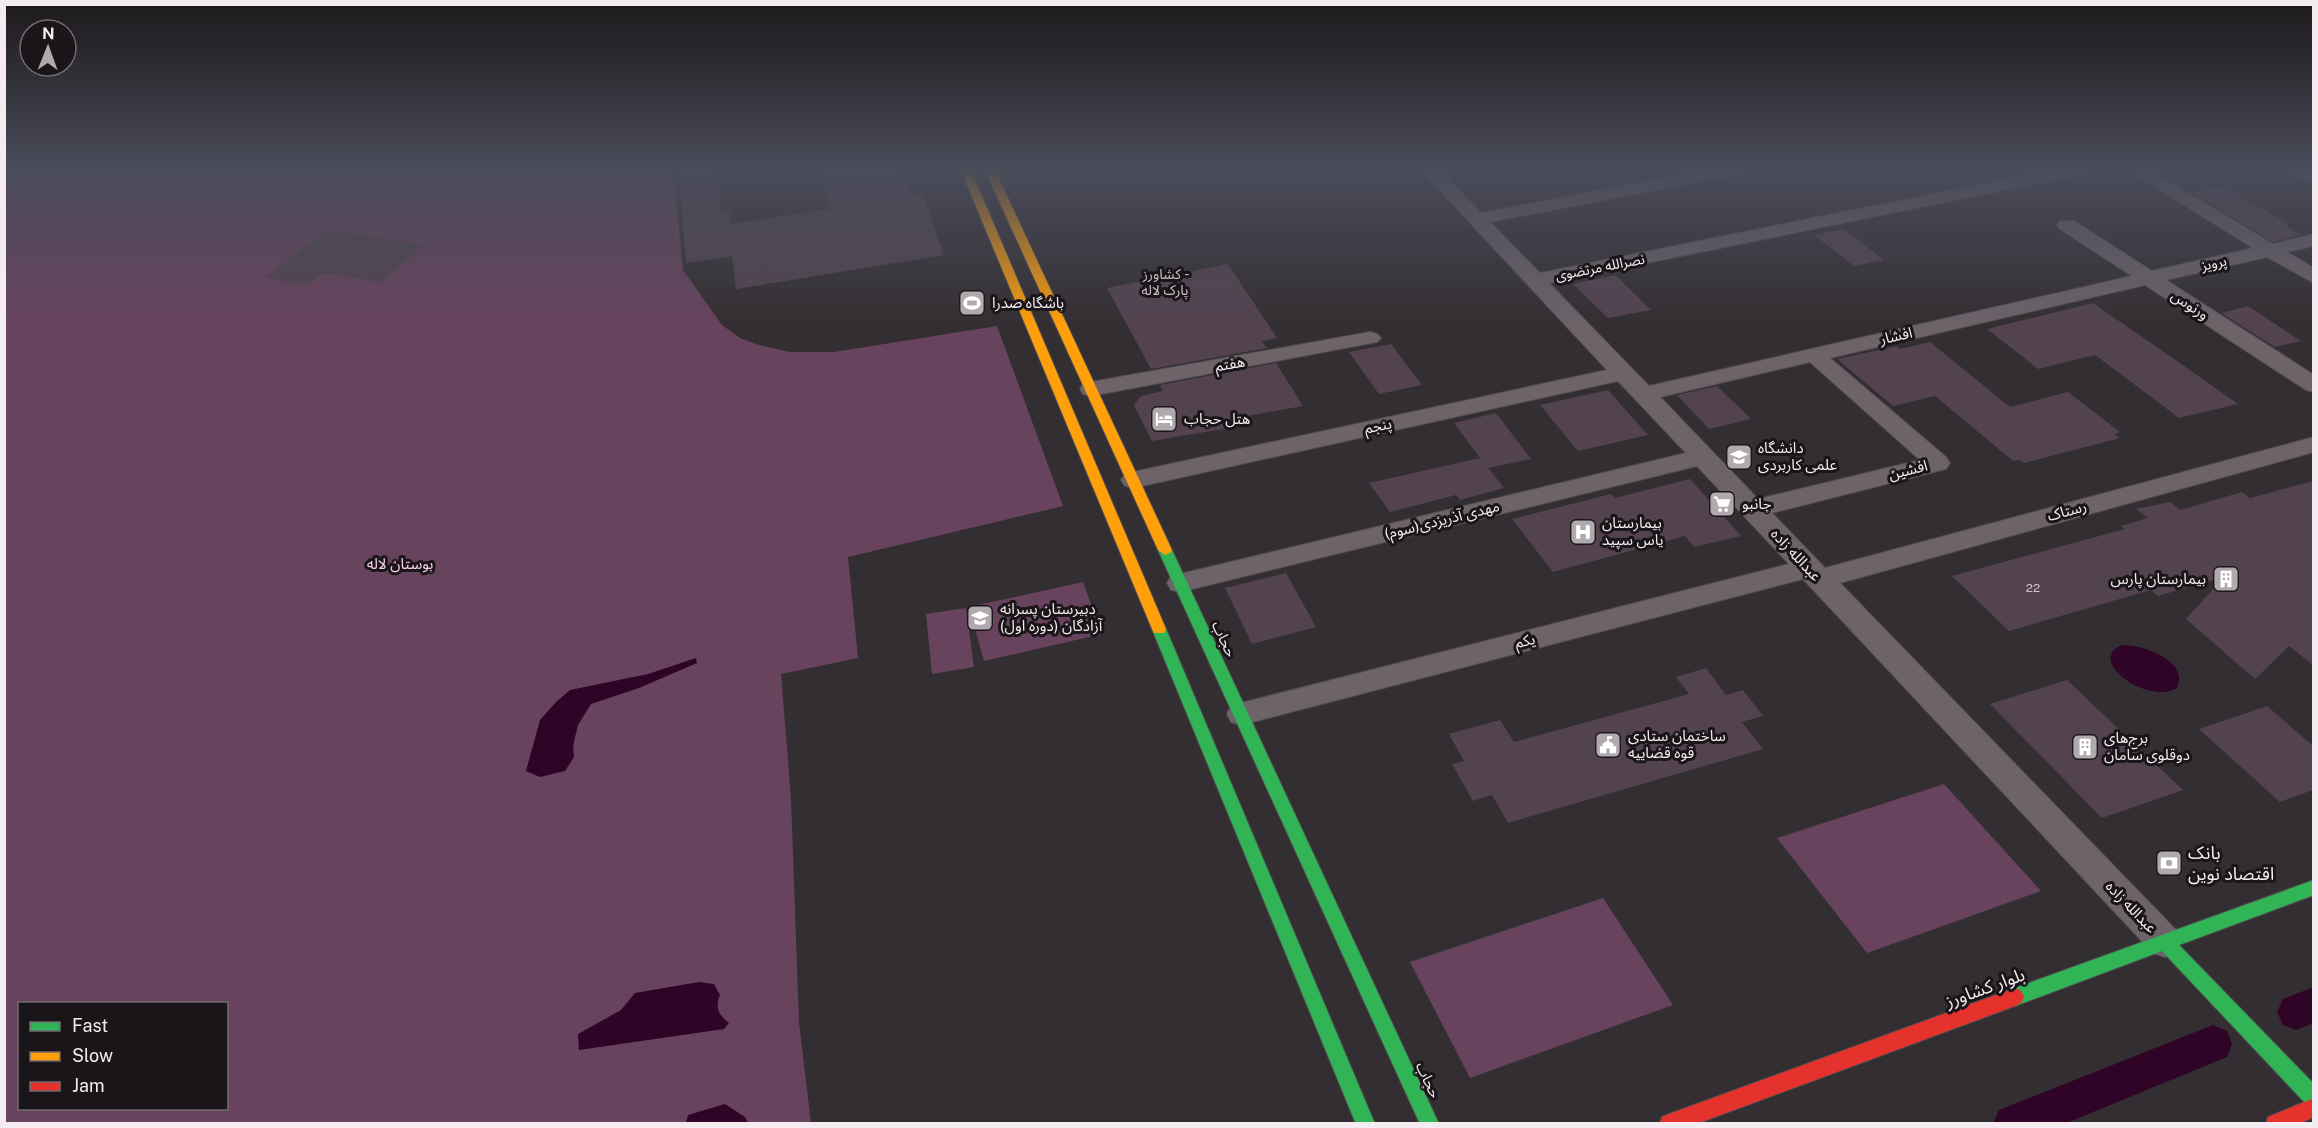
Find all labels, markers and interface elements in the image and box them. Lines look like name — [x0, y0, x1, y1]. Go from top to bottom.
north arrow — [18, 18, 78, 78]
text: N — [42, 24, 55, 43]
street label: نصرالله مرتضوی — [1554, 250, 1647, 285]
street label: پرویز — [2199, 252, 2229, 276]
district label: کشاورز - پارک لاله — [1141, 266, 1189, 300]
street label: ورنوس — [2168, 286, 2212, 324]
sports icon: باشگاه صدرا — [957, 288, 987, 318]
place label: باشگاه صدرا — [992, 294, 1064, 312]
street label: افشار — [1877, 324, 1914, 349]
street label: هفتم — [1214, 353, 1247, 377]
hotel icon: هتل حجاب — [1149, 404, 1179, 434]
place label: هتل حجاب — [1184, 410, 1250, 428]
street label: پنجم — [1363, 414, 1394, 440]
place label: دانشگاه علمی کاربردی — [1758, 439, 1838, 474]
school or university icon: دانشگاه علمی کاربردی — [1724, 442, 1754, 472]
street label: افشین — [1887, 456, 1929, 484]
supermarket icon: جانبو — [1707, 489, 1737, 519]
place label: جانبو — [1742, 495, 1772, 513]
street label: مهدی آذریزدی(سوم) — [1383, 497, 1502, 545]
street label: رستاک — [2045, 497, 2089, 525]
place label: بیمارستان یاس سپید — [1602, 514, 1664, 550]
hospital icon: بیمارستان یاس سپید — [1568, 517, 1598, 547]
street label: عبدالله زاده — [1767, 525, 1825, 585]
park label: بوستان لاله — [367, 555, 433, 573]
building icon: بیمارستان پارس — [2211, 564, 2241, 594]
place label: بیمارستان پارس — [2111, 570, 2206, 589]
house number: 22 — [2026, 581, 2040, 595]
place label: دبيرستان پسرانه آزادگان (دوره اول) — [1000, 600, 1103, 635]
school or university icon: دبيرستان پسرانه آزادگان (دوره اول) — [965, 603, 995, 633]
street label: حجاب — [1208, 618, 1240, 660]
street label: یکم — [1513, 630, 1538, 654]
place label: ساختمان ستادی قوه قضاییه — [1628, 727, 1726, 762]
place label: برج‌های دوقلوی سامان — [2104, 729, 2190, 764]
public building icon: ساختمان ستادی قوه قضاییه — [1593, 730, 1623, 760]
building icon: برج‌های دوقلوی سامان — [2070, 732, 2100, 762]
place label: بانک اقتصاد نوین — [2188, 842, 2274, 885]
bank icon: بانک اقتصاد نوین — [2154, 848, 2184, 878]
street label: عبدالله زاده — [2102, 877, 2161, 937]
street label: بلوار کشاورز — [1941, 963, 2028, 1013]
legend — [18, 1002, 228, 1110]
text: Fast — [72, 1015, 108, 1036]
text: Slow — [72, 1045, 113, 1066]
street label: حجاب — [1412, 1059, 1444, 1101]
text: Jam — [72, 1075, 105, 1096]

